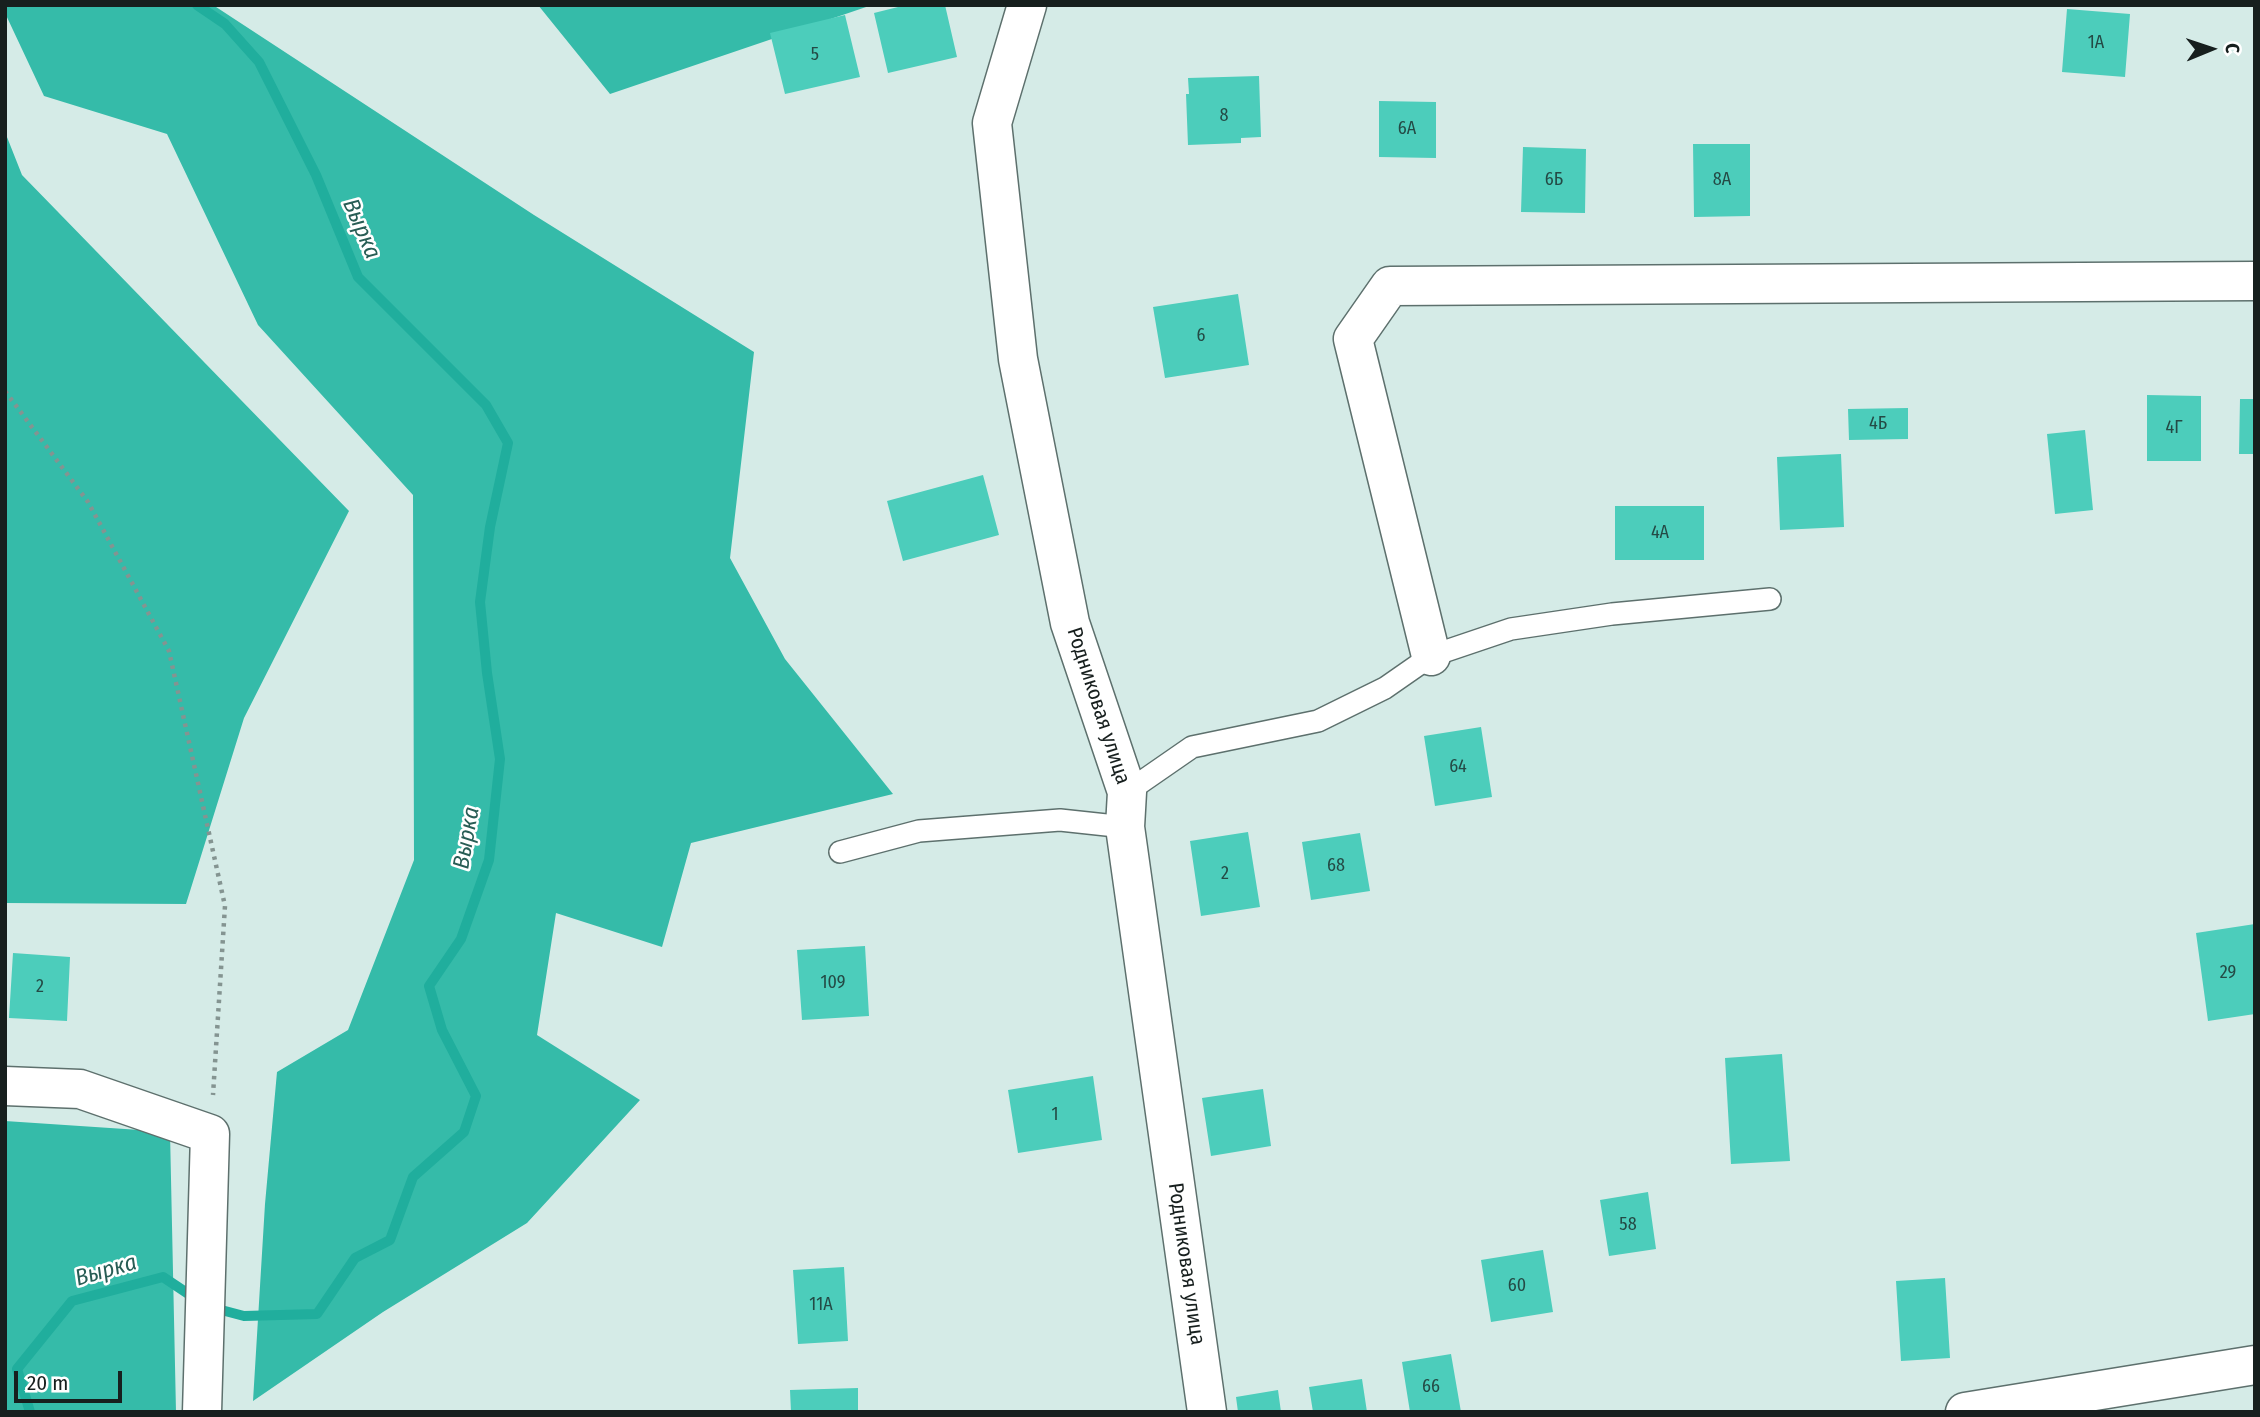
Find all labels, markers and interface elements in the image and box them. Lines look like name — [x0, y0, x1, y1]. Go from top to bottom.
north arrow — [2176, 14, 2246, 84]
house number: 1А — [2088, 32, 2104, 54]
text: С — [2221, 43, 2244, 54]
house number: 5 — [811, 44, 819, 66]
house number: 8 — [1220, 105, 1228, 127]
house number: 6А — [1398, 118, 1416, 140]
house number: 6Б — [1545, 169, 1563, 191]
house number: 8А — [1713, 169, 1731, 191]
water label: Вырка — [336, 195, 386, 263]
house number: 6 — [1197, 325, 1205, 347]
house number: 4Б — [1869, 413, 1887, 435]
house number: 4Г — [2166, 417, 2182, 439]
house number: 4А — [1651, 522, 1669, 544]
street label: Родниковая улица — [1061, 624, 1135, 788]
house number: 64 — [1449, 756, 1467, 778]
water label: Вырка — [448, 805, 486, 871]
house number: 68 — [1327, 855, 1345, 877]
house number: 2 — [1221, 863, 1229, 885]
house number: 29 — [2220, 962, 2236, 984]
house number: 109 — [820, 972, 846, 994]
house number: 2 — [36, 976, 44, 998]
house number: 1 — [1051, 1104, 1059, 1126]
street label: Родниковая улица — [1162, 1181, 1210, 1347]
house number: 58 — [1619, 1214, 1637, 1236]
water label: Вырка — [72, 1249, 140, 1293]
house number: 60 — [1508, 1275, 1526, 1297]
house number: 11А — [809, 1294, 833, 1316]
scale bar — [18, 1358, 126, 1402]
text: 20 m — [27, 1370, 68, 1396]
house number: 66 — [1422, 1376, 1440, 1398]

